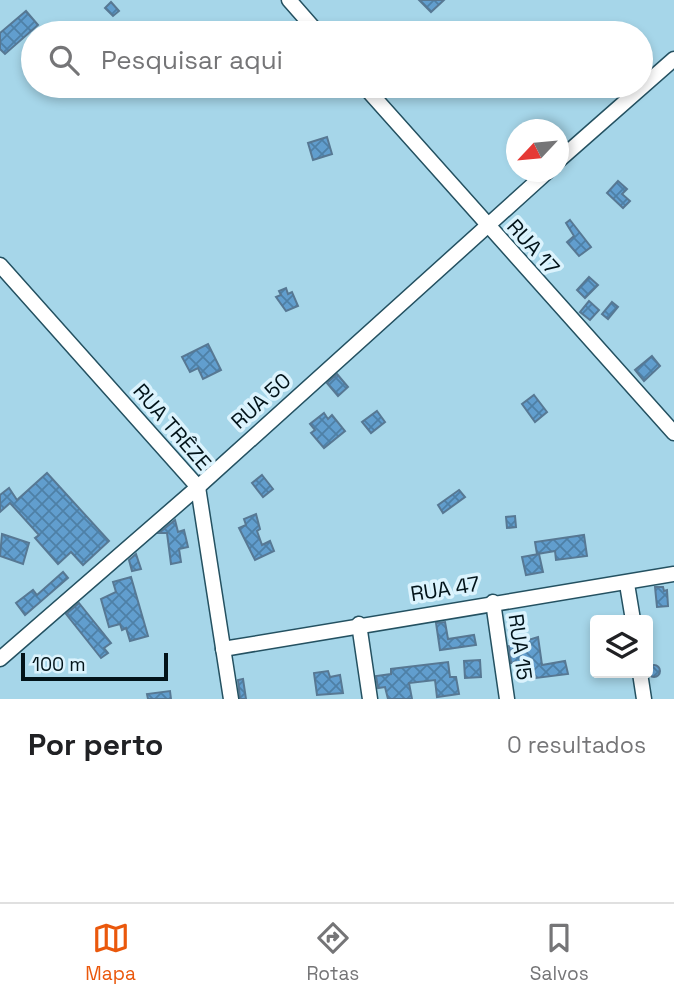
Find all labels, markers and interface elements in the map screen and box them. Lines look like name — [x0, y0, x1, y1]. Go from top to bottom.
search box — [21, 21, 653, 98]
icon: search — [45, 41, 83, 79]
text: Pesquisar aqui — [101, 43, 283, 77]
north arrow — [506, 119, 569, 182]
street label: RUA 17 — [501, 213, 566, 280]
street label: RUA 50 — [225, 367, 296, 435]
street label: RUA TRÊZE — [127, 378, 217, 476]
street label: RUA 47 — [408, 570, 482, 607]
street label: RUA 15 — [502, 612, 539, 682]
map controls — [590, 615, 653, 678]
button: layers — [590, 615, 653, 678]
scale bar — [21, 650, 168, 682]
text: 100 m — [32, 652, 86, 677]
text: Por perto — [28, 725, 163, 764]
text: 0 resultados — [507, 730, 646, 760]
tab: Mapa — [85, 919, 136, 986]
tab: Rotas — [306, 919, 359, 986]
tab: Salvos — [530, 919, 589, 986]

